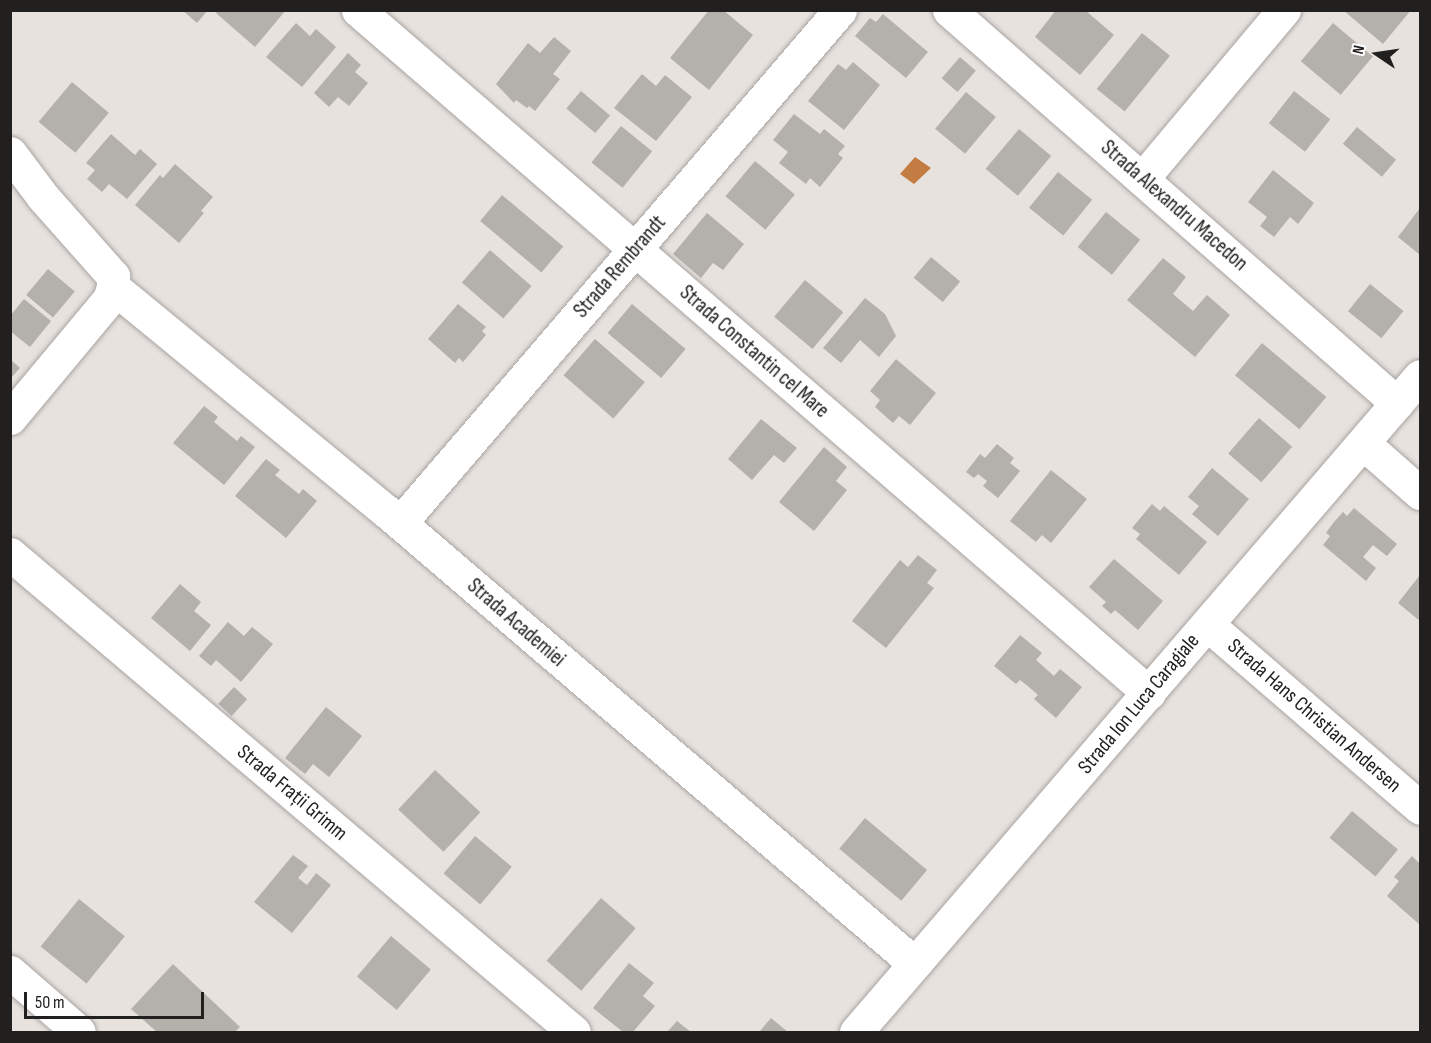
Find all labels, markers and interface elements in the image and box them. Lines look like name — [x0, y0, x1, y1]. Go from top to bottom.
north arrow — [1347, 24, 1407, 84]
text: N — [1349, 44, 1369, 56]
street label: Strada Alexandru Macedon — [1095, 135, 1253, 277]
street label: Strada Rembrandt — [569, 211, 671, 323]
street label: Strada Constantin cel Mare — [674, 280, 834, 424]
street label: Strada Academiei — [462, 574, 570, 672]
street label: Strada Ion Luca Caragiale — [1073, 629, 1205, 779]
street label: Strada Hans Christian Andersen — [1222, 634, 1406, 798]
street label: Strada Frații Grimm — [232, 740, 352, 846]
scale bar — [27, 980, 207, 1018]
text: 50 m — [35, 992, 65, 1013]

